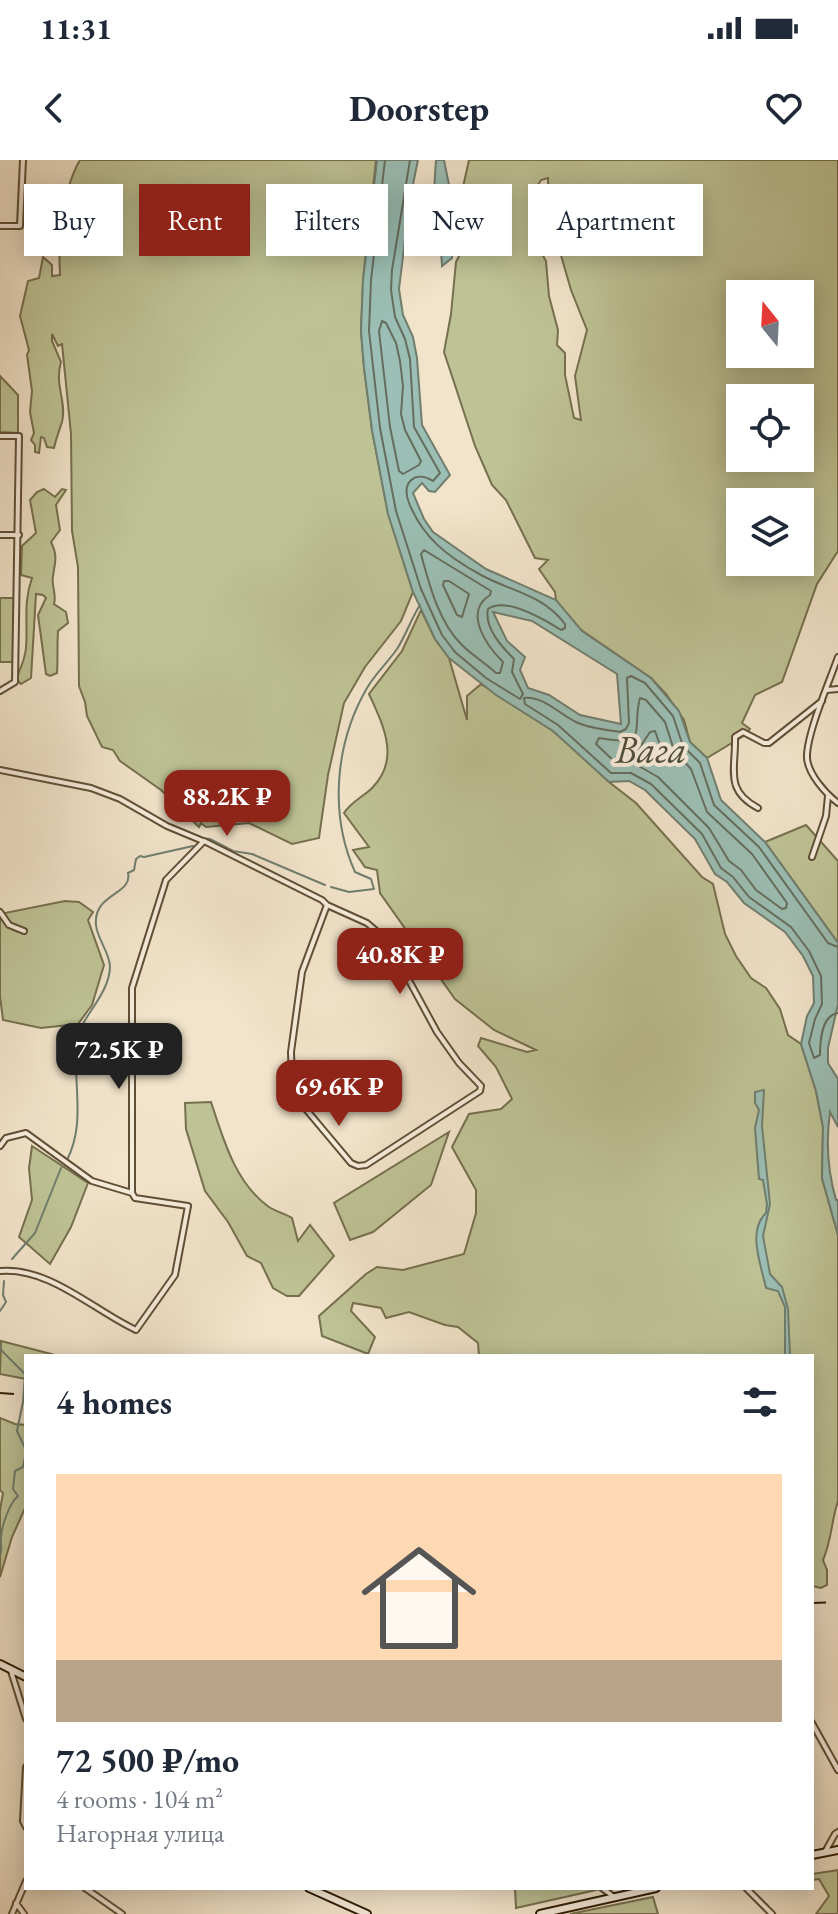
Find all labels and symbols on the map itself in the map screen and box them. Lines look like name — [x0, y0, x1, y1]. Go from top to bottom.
north arrow — [726, 280, 814, 368]
water label: Вага — [614, 724, 687, 773]
pin: 88.2K ₽ — [153, 770, 301, 838]
pin: 40.8K ₽ — [326, 928, 474, 996]
pin: 72.5K ₽ — [45, 1023, 193, 1091]
pin: 69.6K ₽ — [265, 1060, 413, 1128]

